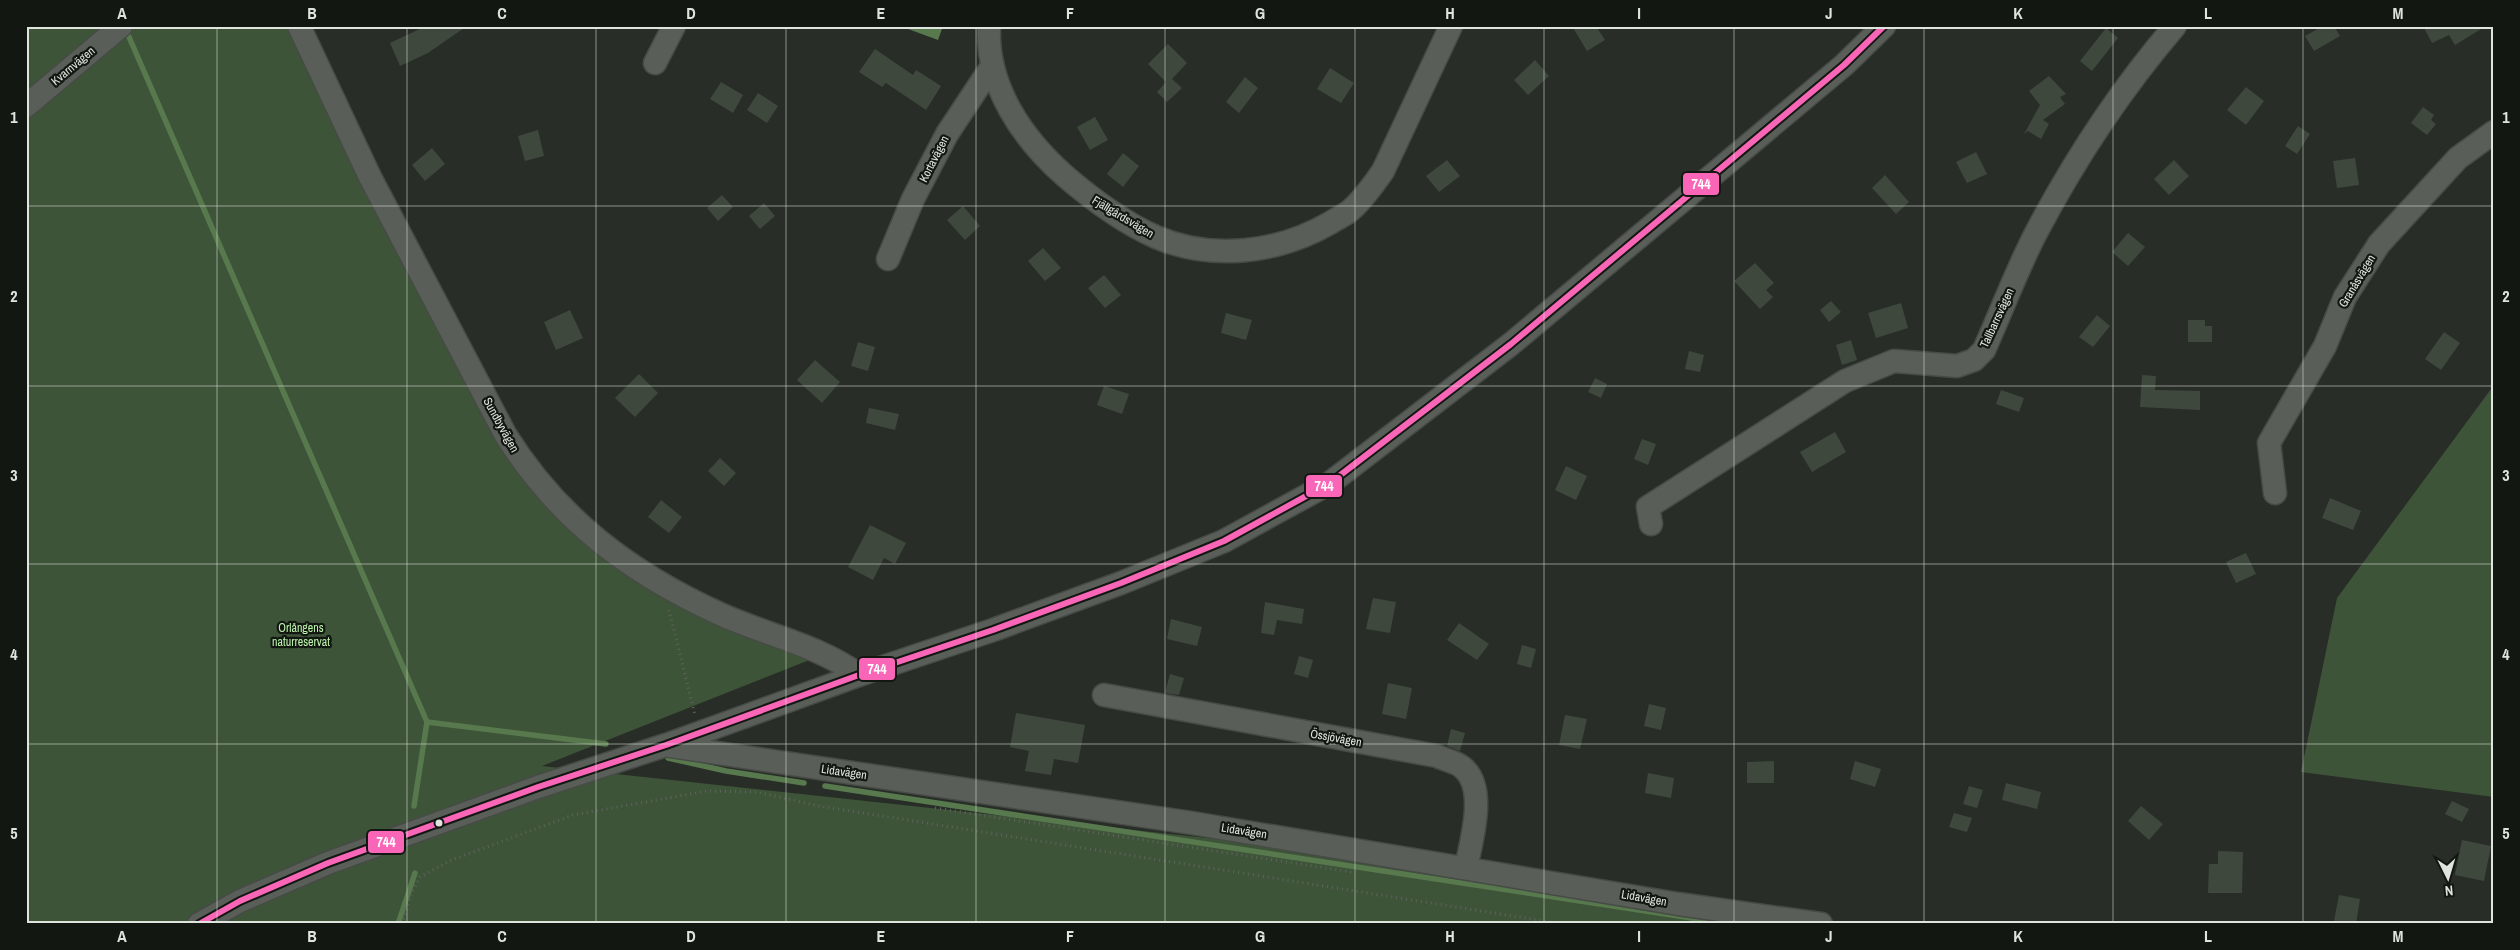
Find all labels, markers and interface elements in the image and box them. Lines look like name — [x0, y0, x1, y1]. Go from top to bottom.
text: A — [117, 2, 127, 24]
text: B — [307, 2, 317, 24]
text: C — [497, 2, 507, 24]
text: D — [686, 2, 696, 24]
text: E — [877, 2, 886, 24]
text: F — [1066, 2, 1074, 24]
text: G — [1255, 2, 1265, 24]
text: H — [1445, 2, 1455, 24]
text: I — [1637, 2, 1641, 24]
text: J — [1825, 2, 1833, 24]
text: K — [2013, 2, 2023, 24]
text: L — [2204, 2, 2212, 24]
text: M — [2393, 2, 2404, 24]
street label: Kvarnvägen — [48, 43, 98, 89]
text: 1 — [10, 106, 18, 128]
text: 1 — [2502, 106, 2510, 128]
street label: Kortavägen — [915, 133, 953, 185]
line badge: 744 — [1682, 172, 1720, 196]
text: 744 — [1691, 175, 1711, 193]
street label: Fjällgårdsvägen — [1089, 192, 1157, 242]
street label: Granåsvägen — [2335, 252, 2379, 310]
text: 2 — [10, 285, 18, 307]
text: 2 — [2502, 285, 2510, 307]
street label: Tallbarrsvägen — [1976, 286, 2018, 350]
street label: Sundbyvägen — [479, 395, 523, 455]
text: 3 — [10, 464, 18, 486]
text: 3 — [2502, 464, 2510, 486]
line badge: 744 — [1305, 474, 1343, 498]
text: 744 — [1314, 477, 1334, 495]
park label: Orlångens naturreservat — [272, 620, 330, 650]
text: 4 — [10, 643, 18, 665]
text: 4 — [2502, 643, 2510, 665]
line badge: 744 — [858, 657, 896, 681]
text: 744 — [867, 660, 887, 678]
street label: Össjövägen — [1309, 725, 1363, 750]
street label: Lidavägen — [820, 761, 868, 783]
unlabelled marker — [434, 818, 444, 828]
street label: Lidavägen — [1220, 820, 1268, 842]
text: 5 — [10, 822, 18, 844]
text: 5 — [2502, 822, 2510, 844]
line badge: 744 — [367, 830, 405, 854]
text: 744 — [376, 833, 396, 851]
north arrow — [2422, 852, 2472, 902]
text: N — [2444, 882, 2454, 900]
street label: Lidavägen — [1620, 886, 1668, 910]
text: A — [117, 925, 127, 947]
text: B — [307, 925, 317, 947]
text: C — [497, 925, 507, 947]
text: D — [686, 925, 696, 947]
text: E — [877, 925, 886, 947]
text: F — [1066, 925, 1074, 947]
text: G — [1255, 925, 1265, 947]
text: H — [1445, 925, 1455, 947]
text: I — [1637, 925, 1641, 947]
text: J — [1825, 925, 1833, 947]
text: K — [2013, 925, 2023, 947]
text: L — [2204, 925, 2212, 947]
text: M — [2393, 925, 2404, 947]

